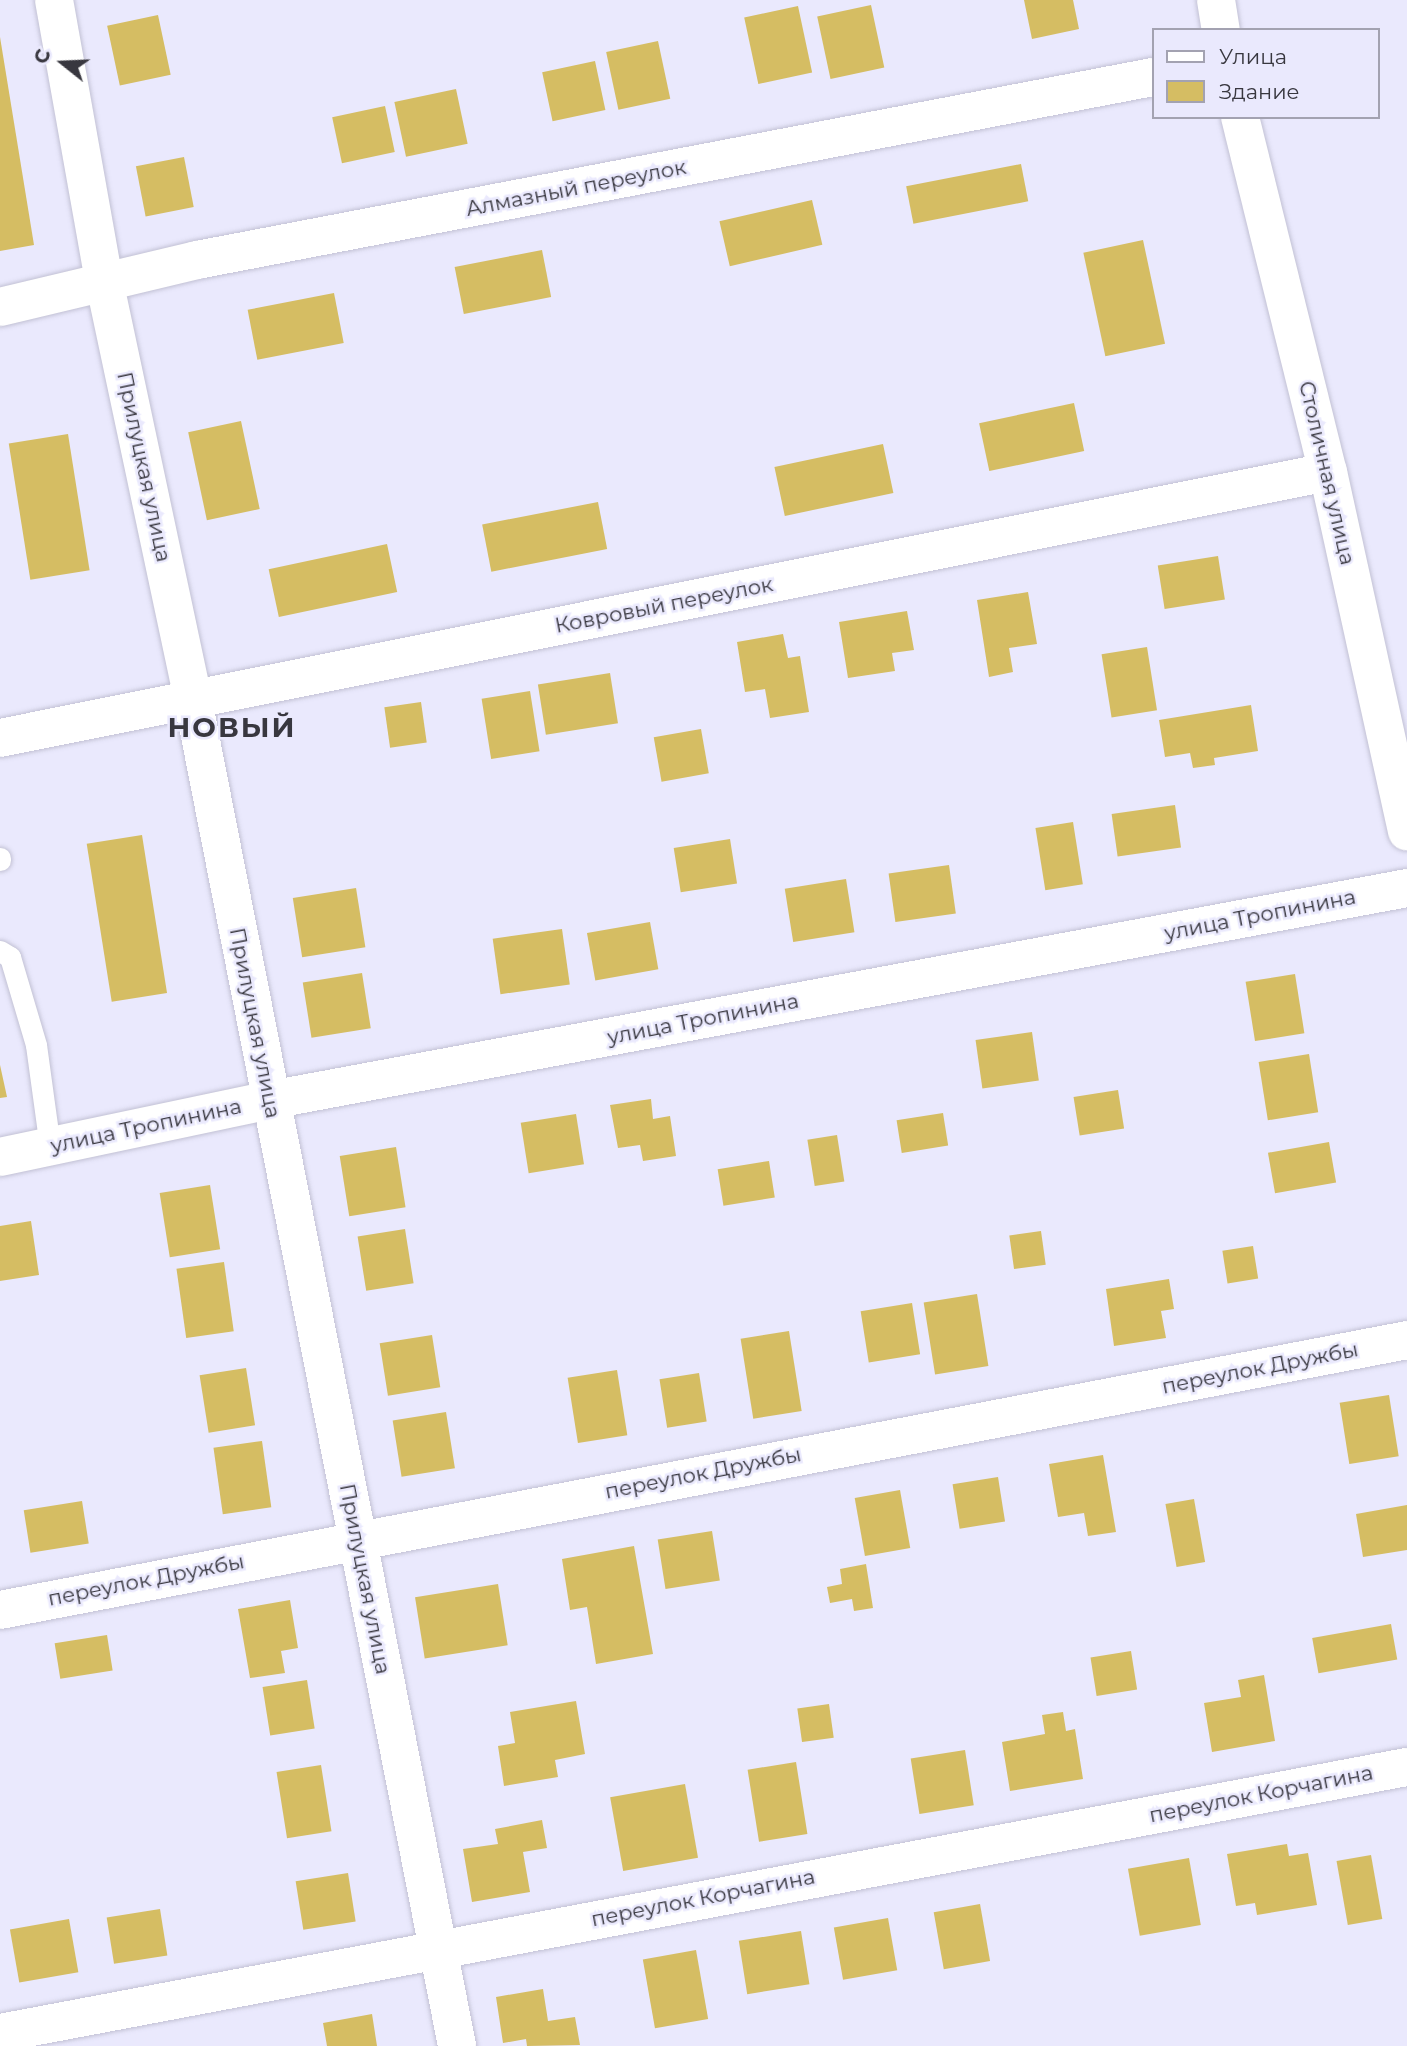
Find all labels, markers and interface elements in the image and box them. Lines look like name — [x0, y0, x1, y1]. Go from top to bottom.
north arrow — [28, 28, 98, 98]
legend — [1152, 28, 1379, 119]
text: Улица — [1219, 44, 1287, 69]
text: С — [29, 46, 56, 66]
text: Здание — [1219, 79, 1300, 104]
street label: Алмазный переулок — [464, 154, 688, 222]
street label: Прилуцкая улица — [112, 370, 176, 564]
street label: Столичная улица — [1294, 379, 1360, 567]
street label: Ковровый переулок — [553, 571, 775, 639]
district label: НОВЫЙ — [168, 710, 296, 744]
street label: улица Тропинина — [1162, 884, 1358, 946]
street label: Прилуцкая улица — [224, 926, 286, 1120]
street label: улица Тропинина — [605, 988, 801, 1050]
street label: улица Тропинина — [48, 1093, 244, 1159]
street label: переулок Дружбы — [1160, 1337, 1360, 1399]
street label: переулок Дружбы — [603, 1442, 803, 1504]
street label: Прилуцкая улица — [334, 1482, 396, 1676]
street label: переулок Дружбы — [46, 1549, 246, 1611]
street label: переулок Корчагина — [1147, 1760, 1375, 1828]
street label: переулок Корчагина — [589, 1864, 817, 1932]

